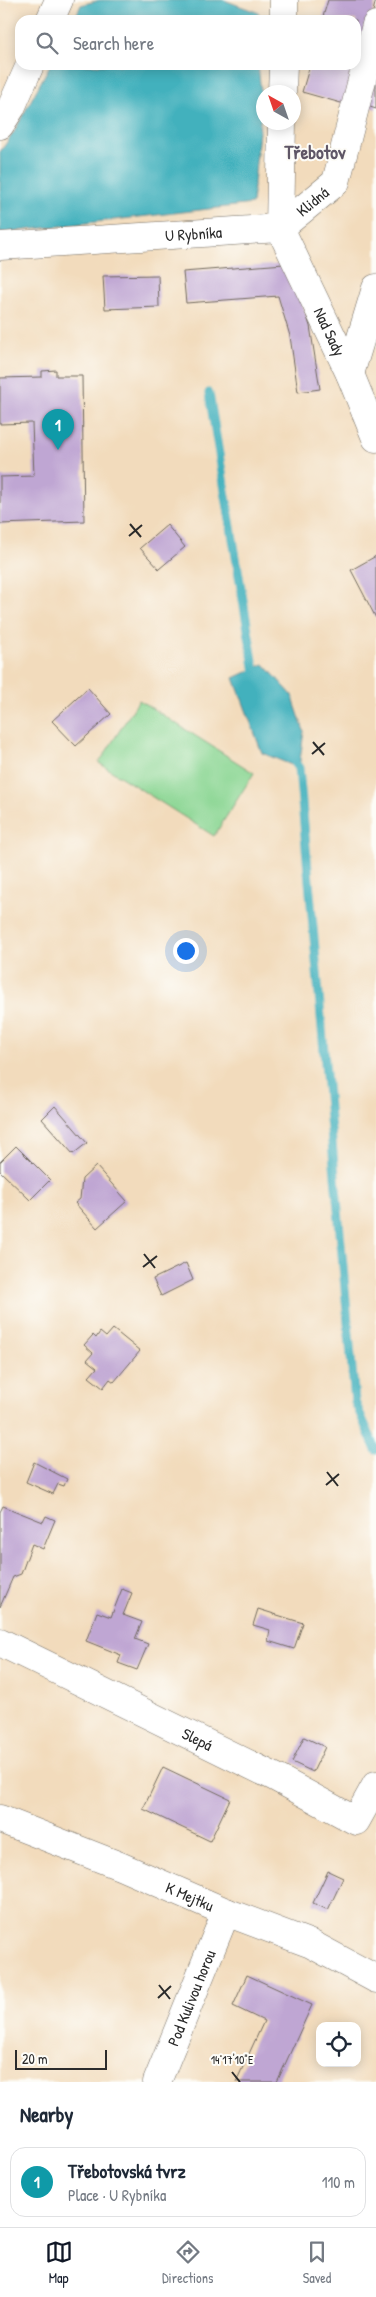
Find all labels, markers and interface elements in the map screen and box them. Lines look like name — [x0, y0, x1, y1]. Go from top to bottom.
search box — [15, 15, 361, 70]
icon: search — [33, 29, 61, 57]
text: Search here — [73, 30, 154, 56]
north arrow — [256, 85, 301, 130]
district label: Třebotov — [283, 139, 346, 165]
street label: Klidná — [292, 181, 333, 221]
street label: U Rybníka — [165, 221, 223, 246]
street label: Nad Sady — [309, 304, 351, 360]
pin: 1 — [42, 409, 74, 450]
your location — [173, 938, 199, 964]
street label: Slepá — [179, 1722, 216, 1756]
street label: K Mejtku — [162, 1876, 218, 1917]
street label: Pod Kulivou horou — [162, 1946, 221, 2049]
map controls — [316, 2022, 361, 2067]
button: locate — [316, 2022, 361, 2067]
scale bar — [15, 2047, 108, 2070]
text: 20 m — [22, 2049, 48, 2068]
text: 14°17'10"E — [211, 2051, 254, 2068]
text: Nearby — [20, 2100, 73, 2129]
text: Třebotovská tvrz — [68, 2158, 186, 2184]
text: 1 — [34, 2171, 40, 2193]
text: 110 m — [322, 2171, 355, 2193]
text: Place · U Rybníka — [68, 2184, 166, 2206]
tab: Map — [45, 2238, 73, 2287]
tab: Directions — [162, 2238, 213, 2287]
tab: Saved — [303, 2238, 331, 2287]

